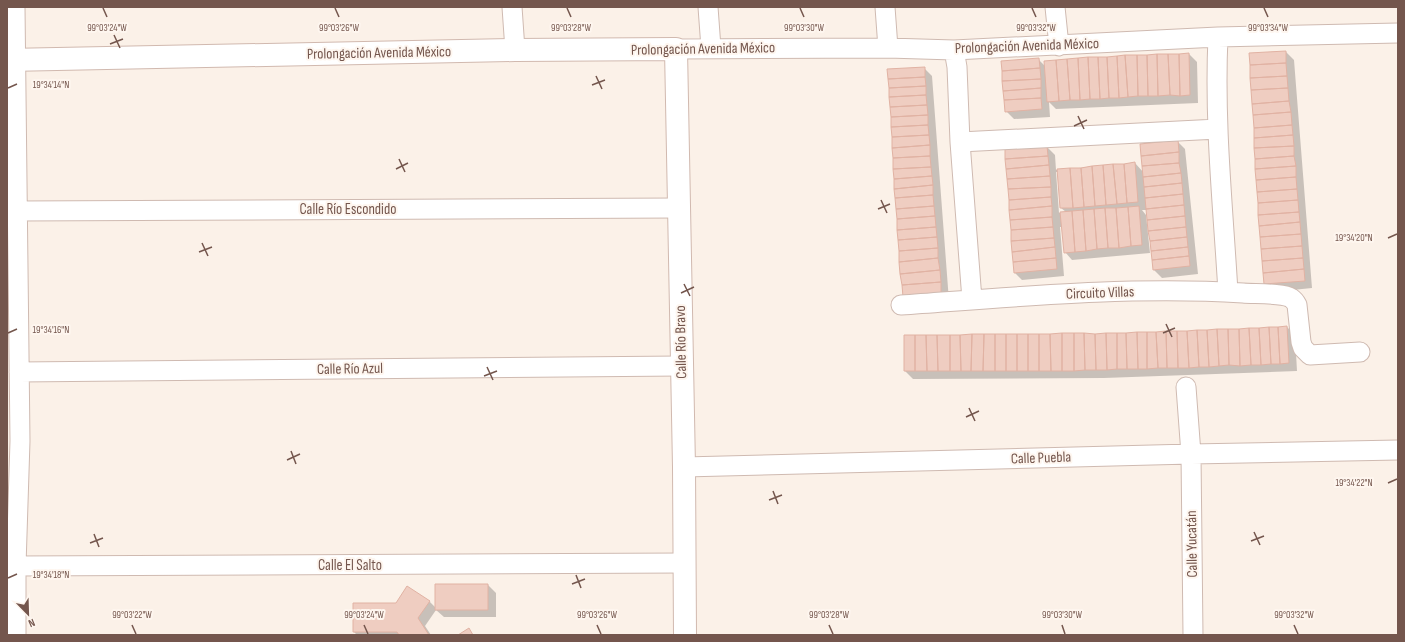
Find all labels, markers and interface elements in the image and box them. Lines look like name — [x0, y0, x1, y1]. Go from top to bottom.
text: 99°03'24"W — [87, 22, 127, 34]
text: 99°03'26"W — [319, 22, 359, 34]
text: 99°03'28"W — [551, 22, 591, 34]
text: 99°03'30"W — [784, 22, 825, 34]
text: 99°03'32"W — [1016, 22, 1056, 34]
text: 99°03'34"W — [1248, 22, 1288, 34]
street label: Prolongación Avenida México — [955, 34, 1099, 58]
street label: Prolongación Avenida México — [631, 38, 775, 60]
street label: Prolongación Avenida México — [307, 42, 451, 64]
text: 19°34'14"N — [33, 79, 69, 91]
street label: Calle Río Escondido — [300, 200, 396, 219]
text: 19°34'20"N — [1335, 232, 1373, 244]
street label: Circuito Villas — [1065, 282, 1135, 304]
street label: Calle Río Bravo — [671, 305, 691, 379]
text: 19°34'16"N — [33, 324, 69, 336]
street label: Calle Río Azul — [317, 359, 383, 379]
street label: Calle Puebla — [1011, 447, 1072, 469]
text: 19°34'22"N — [1335, 477, 1373, 489]
street label: Calle Yucatán — [1182, 510, 1202, 578]
street label: Calle El Salto — [318, 556, 382, 575]
text: 19°34'18"N — [33, 569, 69, 581]
north arrow — [8, 594, 48, 634]
text: 99°03'22"W — [112, 609, 152, 621]
text: 99°03'24"W — [344, 609, 384, 621]
text: 99°03'26"W — [577, 609, 617, 621]
text: 99°03'28"W — [809, 609, 849, 621]
text: 99°03'30"W — [1042, 609, 1083, 621]
text: 99°03'32"W — [1274, 609, 1314, 621]
text: N — [26, 616, 37, 630]

